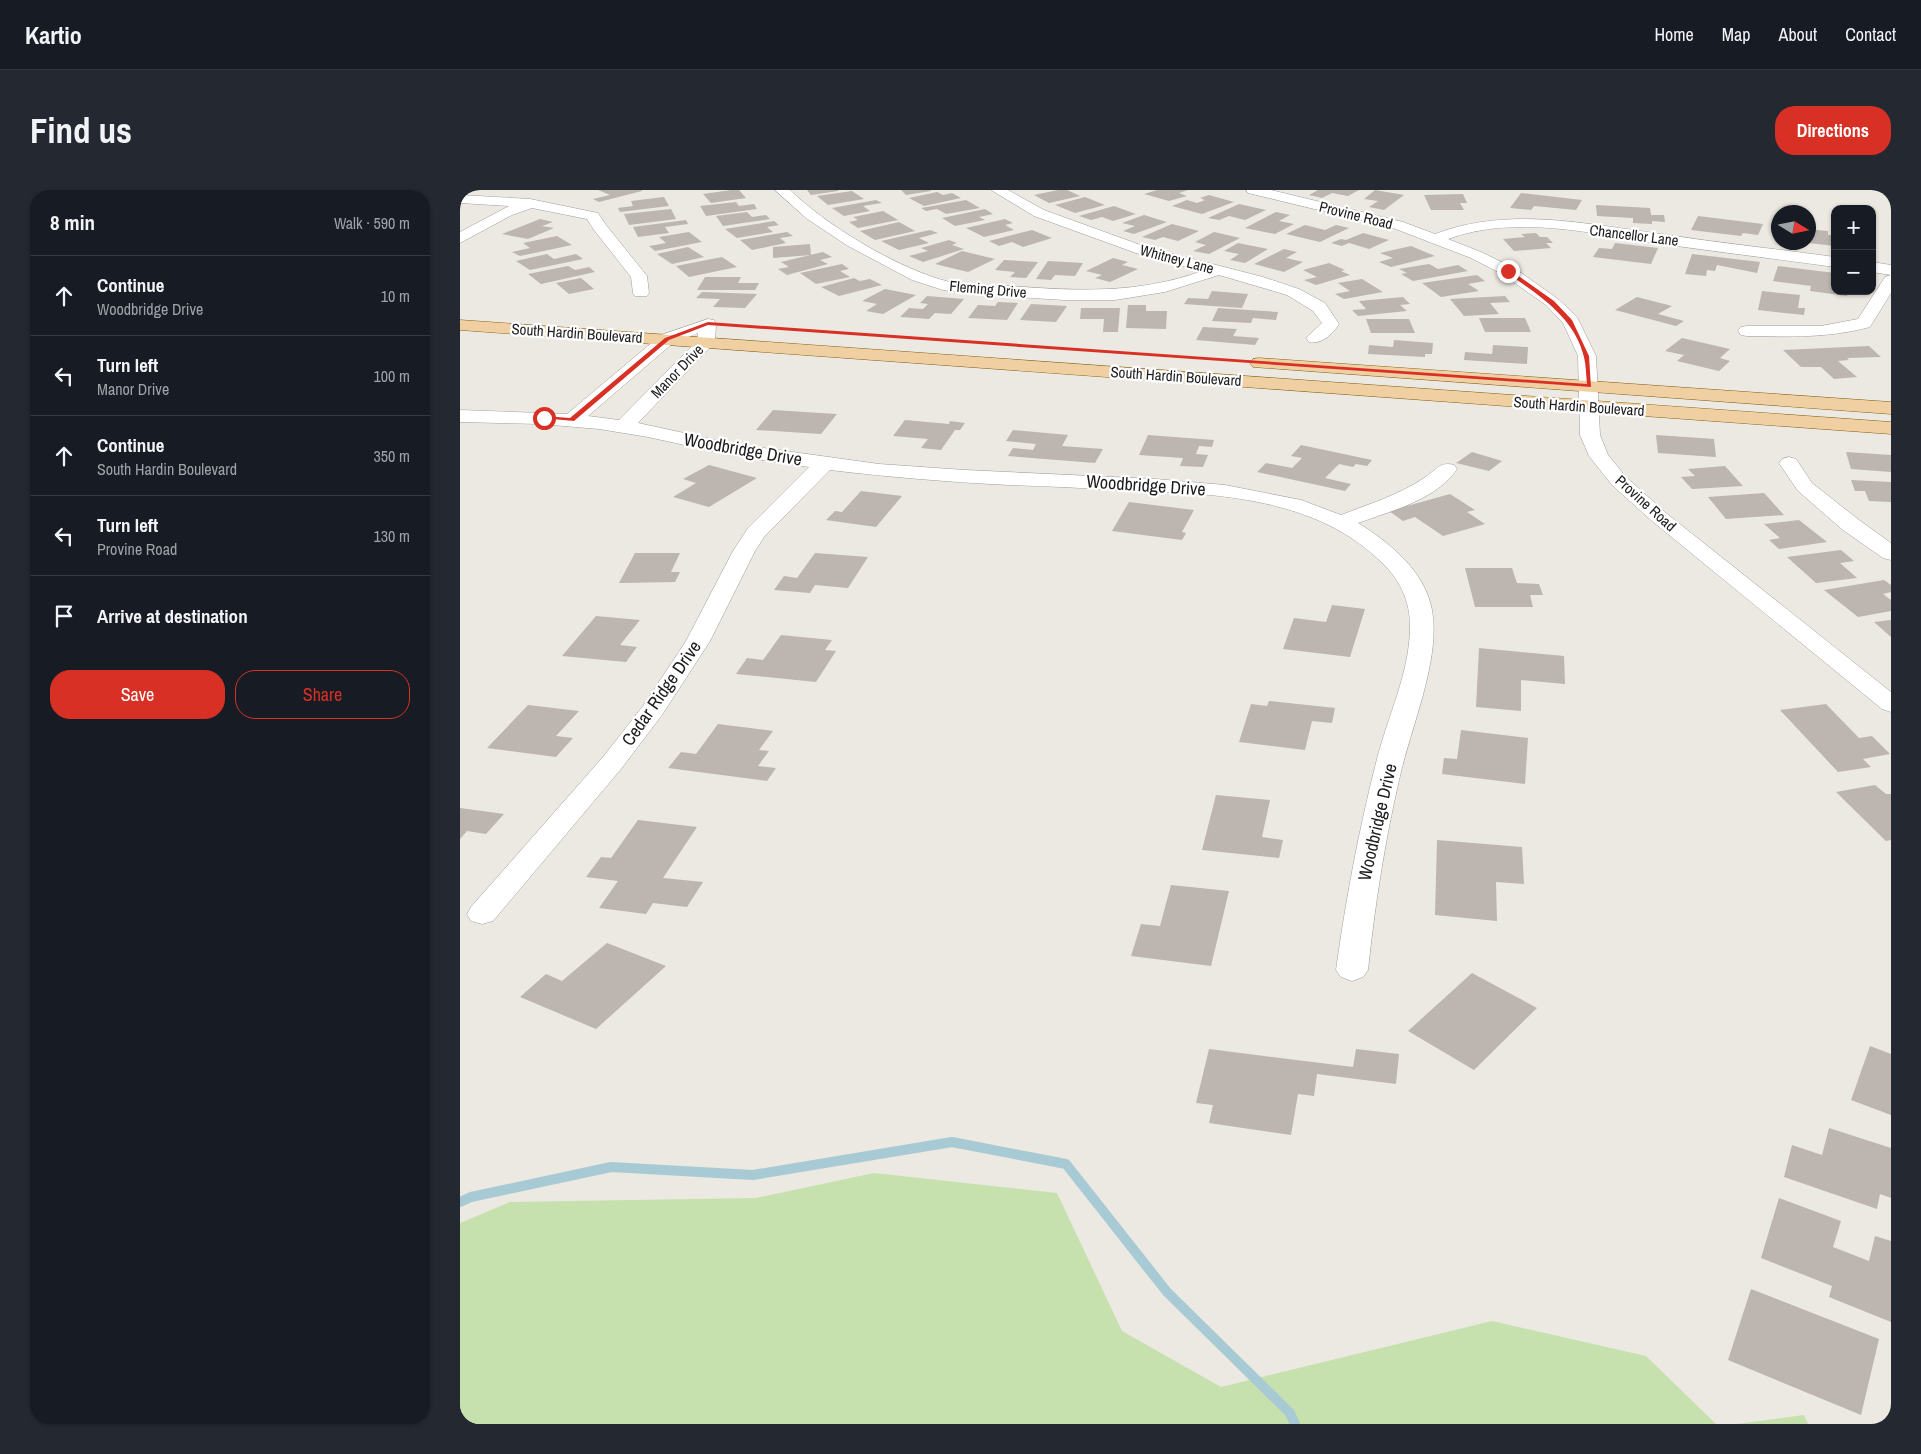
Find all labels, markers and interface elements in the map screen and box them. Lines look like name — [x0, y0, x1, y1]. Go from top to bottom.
text: Kartio — [25, 19, 82, 51]
text: Home — [1654, 22, 1694, 47]
text: Map — [1722, 22, 1751, 47]
text: About — [1779, 22, 1817, 47]
text: Contact — [1845, 22, 1896, 47]
button: Directions — [1775, 106, 1891, 155]
text: Find us — [30, 107, 132, 154]
street label: Provine Road — [1317, 196, 1395, 234]
north arrow — [1771, 205, 1816, 250]
map controls — [1831, 205, 1876, 295]
button: + — [1831, 205, 1876, 250]
text: 8 min — [50, 208, 95, 237]
text: Walk · 590 m — [334, 212, 410, 234]
street label: Chancellor Lane — [1588, 219, 1680, 251]
street label: Whitney Lane — [1138, 239, 1217, 279]
button: − — [1831, 250, 1876, 295]
route end — [1497, 260, 1520, 283]
text: Continue — [97, 272, 165, 298]
street label: Fleming Drive — [949, 275, 1028, 303]
icon: ahead — [50, 282, 78, 310]
text: 10 m — [381, 285, 410, 307]
text: Woodbridge Drive — [97, 298, 203, 320]
street label: South Hardin Boulevard — [511, 318, 643, 348]
street label: Manor Drive — [646, 339, 708, 403]
text: Turn left — [97, 352, 158, 378]
street label: South Hardin Boulevard — [1110, 361, 1242, 391]
icon: left — [50, 362, 78, 390]
text: 100 m — [374, 365, 410, 387]
text: Manor Drive — [97, 378, 169, 400]
street label: South Hardin Boulevard — [1513, 391, 1645, 421]
route start — [533, 407, 556, 430]
street label: Woodbridge Drive — [682, 426, 804, 472]
text: Continue — [97, 432, 165, 458]
icon: ahead — [50, 442, 78, 470]
text: 350 m — [374, 445, 410, 467]
text: South Hardin Boulevard — [97, 458, 237, 480]
street label: Woodbridge Drive — [1086, 468, 1206, 502]
street label: Provine Road — [1611, 470, 1681, 536]
text: Turn left — [97, 512, 158, 538]
icon: left — [50, 522, 78, 550]
text: 130 m — [374, 525, 410, 547]
text: Provine Road — [97, 538, 177, 560]
icon: arrive — [50, 602, 78, 630]
text: Arrive at destination — [97, 603, 248, 629]
street label: Cedar Ridge Drive — [615, 635, 707, 751]
button: Save — [50, 670, 225, 719]
button: Share — [235, 670, 410, 719]
street label: Woodbridge Drive — [1351, 761, 1403, 883]

